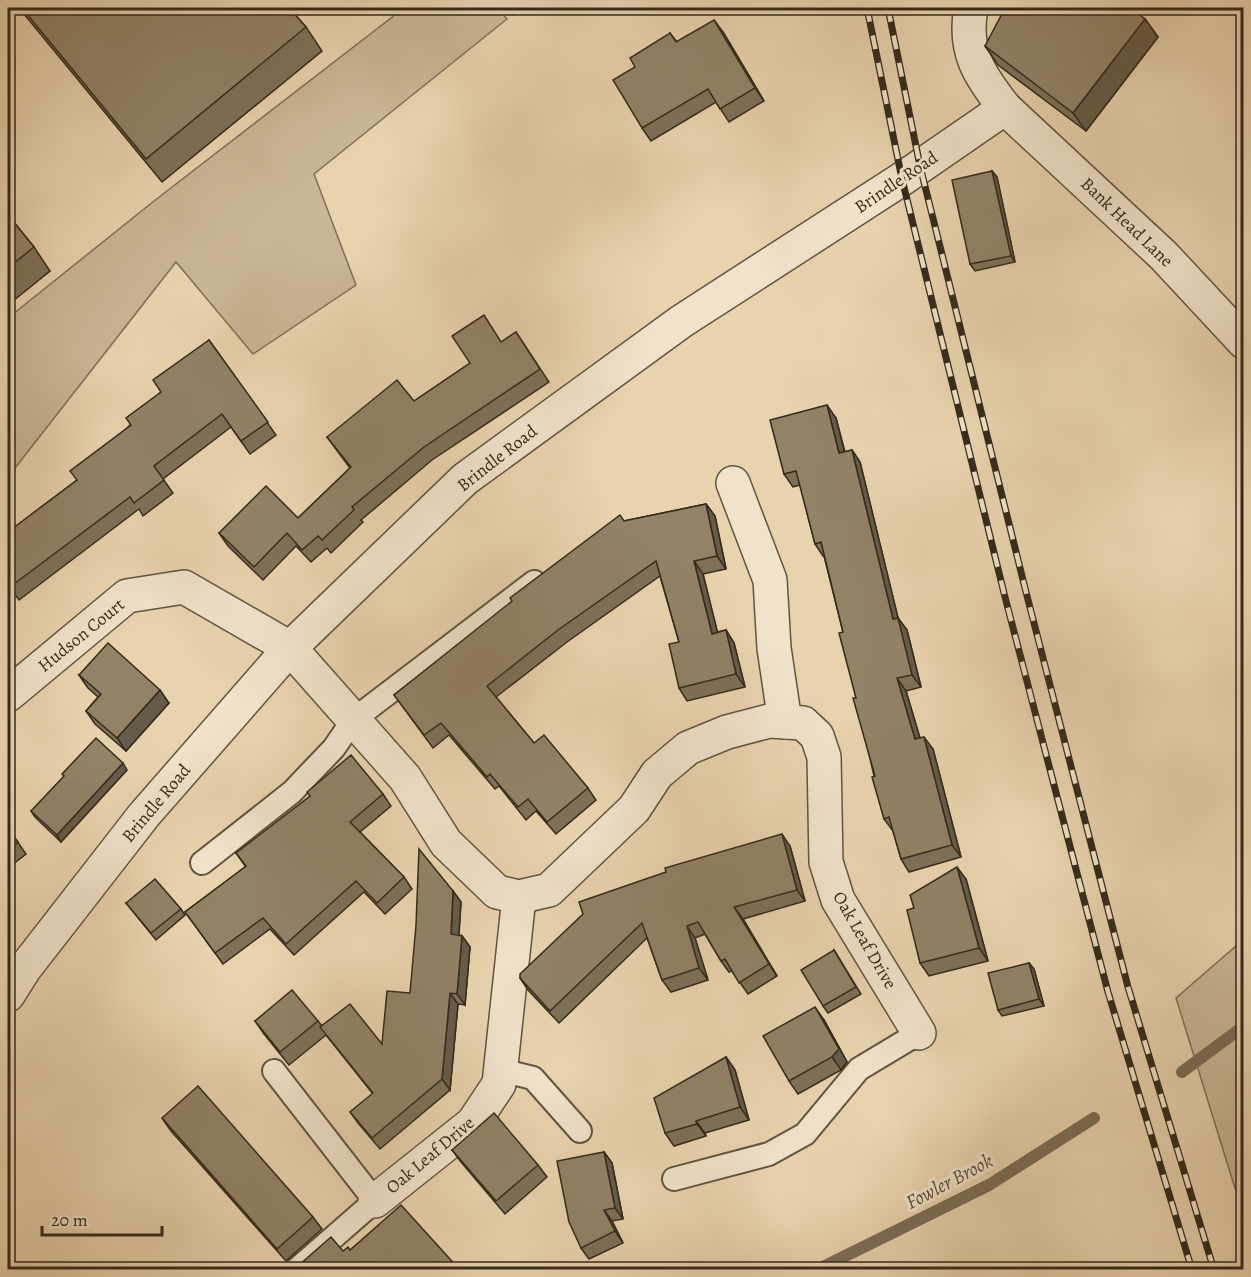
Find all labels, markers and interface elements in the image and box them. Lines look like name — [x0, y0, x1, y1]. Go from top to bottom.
street label: Brindle Road — [850, 145, 943, 219]
street label: Bank Head Lane — [1076, 172, 1178, 272]
street label: Brindle Road — [452, 419, 542, 497]
street label: Hudson Court — [33, 593, 129, 677]
street label: Brindle Road — [116, 758, 196, 847]
street label: Oak Leaf Drive — [827, 887, 903, 993]
street label: Oak Leaf Drive — [381, 1111, 479, 1199]
water label: Fowler Brook — [901, 1147, 998, 1216]
scale bar — [42, 1199, 162, 1237]
text: 20 m — [51, 1208, 88, 1232]

